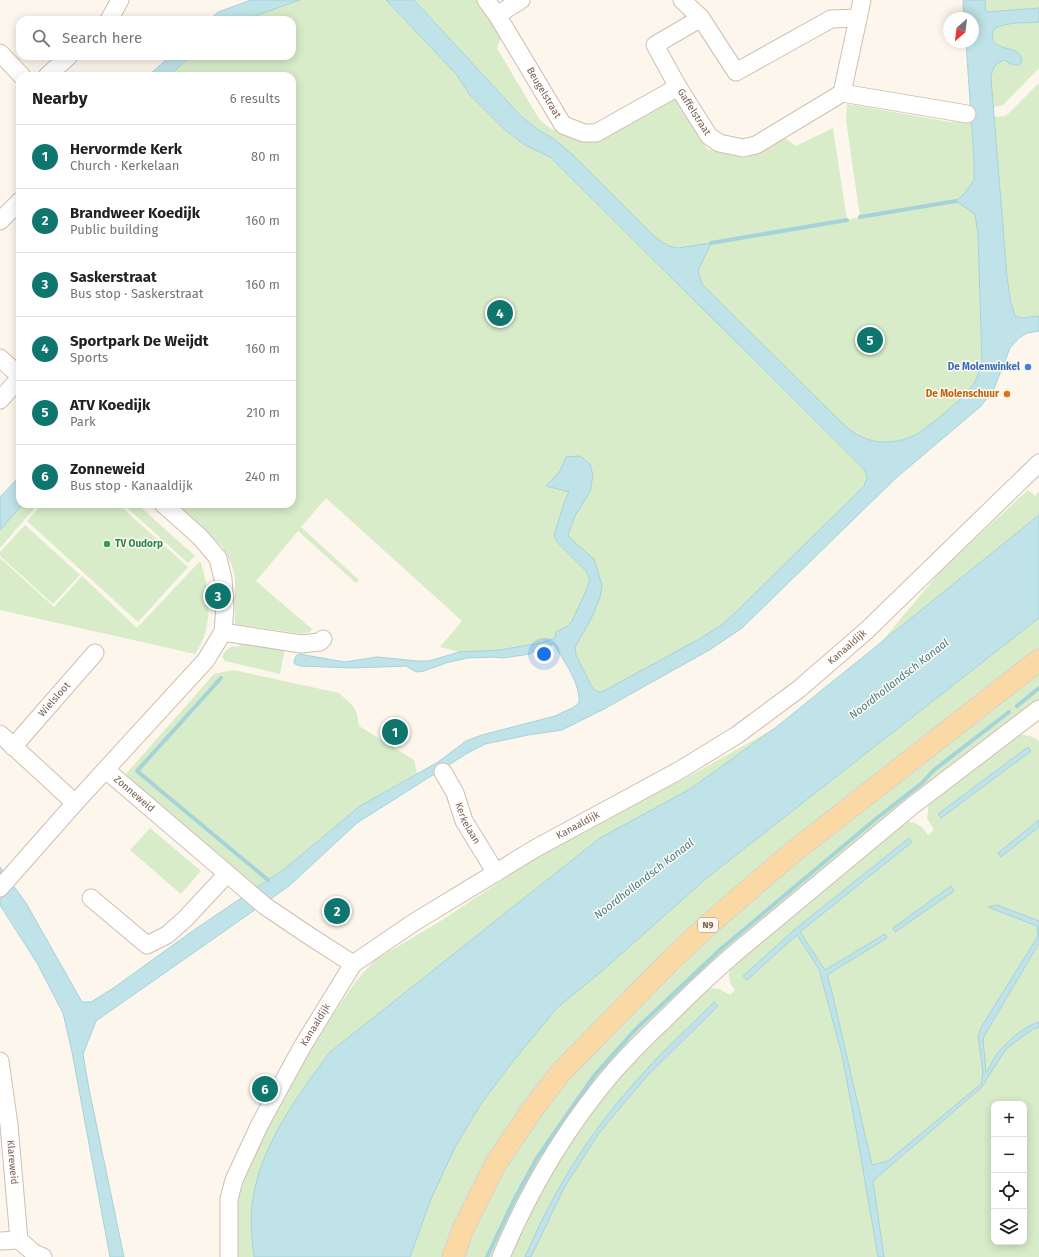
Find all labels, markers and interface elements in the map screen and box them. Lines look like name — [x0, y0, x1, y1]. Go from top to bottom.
north arrow — [943, 12, 979, 48]
search box — [16, 16, 296, 60]
icon: search — [30, 27, 52, 49]
text: Search here — [62, 29, 142, 47]
street label: Beugelstraat — [524, 65, 564, 121]
street label: Gaffelstraat — [675, 87, 713, 138]
text: Nearby — [32, 88, 87, 109]
text: 6 results — [230, 91, 280, 106]
text: Hervormde Kerk — [70, 140, 182, 158]
text: 1 — [42, 149, 48, 164]
text: 80 m — [251, 149, 280, 164]
text: Church · Kerkelaan — [70, 158, 179, 173]
text: Brandweer Koedijk — [70, 204, 200, 222]
text: 2 — [42, 213, 48, 228]
text: 160 m — [246, 213, 280, 228]
text: Public building — [70, 222, 158, 237]
text: Saskerstraat — [70, 268, 157, 286]
text: 3 — [42, 277, 48, 292]
text: 160 m — [246, 277, 280, 292]
text: Bus stop · Saskerstraat — [70, 286, 204, 301]
pin: 4 — [487, 298, 513, 328]
pin: 5 — [857, 325, 883, 355]
text: Sportpark De Weijdt — [70, 332, 209, 350]
text: 4 — [41, 341, 49, 356]
text: 160 m — [246, 341, 280, 356]
text: Sports — [70, 350, 108, 365]
place label: De Molenwinkel — [948, 361, 1020, 373]
marker: De Molenwinkel — [1023, 362, 1033, 372]
place label: De Molenschuur — [926, 388, 1000, 400]
marker: De Molenschuur — [1002, 389, 1012, 399]
text: ATV Koedijk — [70, 396, 150, 414]
text: 5 — [42, 405, 48, 420]
text: 210 m — [246, 405, 280, 420]
text: Park — [70, 414, 96, 429]
text: Zonneweid — [70, 460, 145, 478]
text: 6 — [41, 469, 49, 484]
text: 240 m — [245, 469, 280, 484]
text: Bus stop · Kanaaldijk — [70, 478, 193, 493]
place label: TV Oudorp — [115, 538, 163, 550]
marker: TV Oudorp — [102, 539, 112, 549]
pin: 3 — [205, 581, 231, 611]
street label: Kanaaldijk — [825, 627, 870, 667]
water label: Noordhollandsch Kanaal — [847, 636, 951, 722]
your location — [534, 644, 554, 664]
street label: Wielsloot — [36, 679, 73, 719]
pin: 1 — [382, 717, 408, 747]
street label: Zonneweid — [111, 773, 157, 815]
street label: Kerkelaan — [452, 801, 483, 846]
street label: Kanaaldijk — [554, 808, 603, 842]
water label: Noordhollandsch Kanaal — [592, 836, 696, 922]
pin: 2 — [324, 896, 350, 926]
road number: N9 — [698, 918, 718, 932]
street label: Kanaaldijk — [298, 1001, 334, 1048]
pin: 6 — [252, 1074, 278, 1104]
map controls — [991, 1101, 1027, 1245]
button: + — [991, 1101, 1027, 1137]
button: − — [991, 1137, 1027, 1173]
street label: Klareweid — [4, 1139, 20, 1185]
button: locate — [991, 1173, 1027, 1209]
button: layers — [991, 1209, 1027, 1245]

